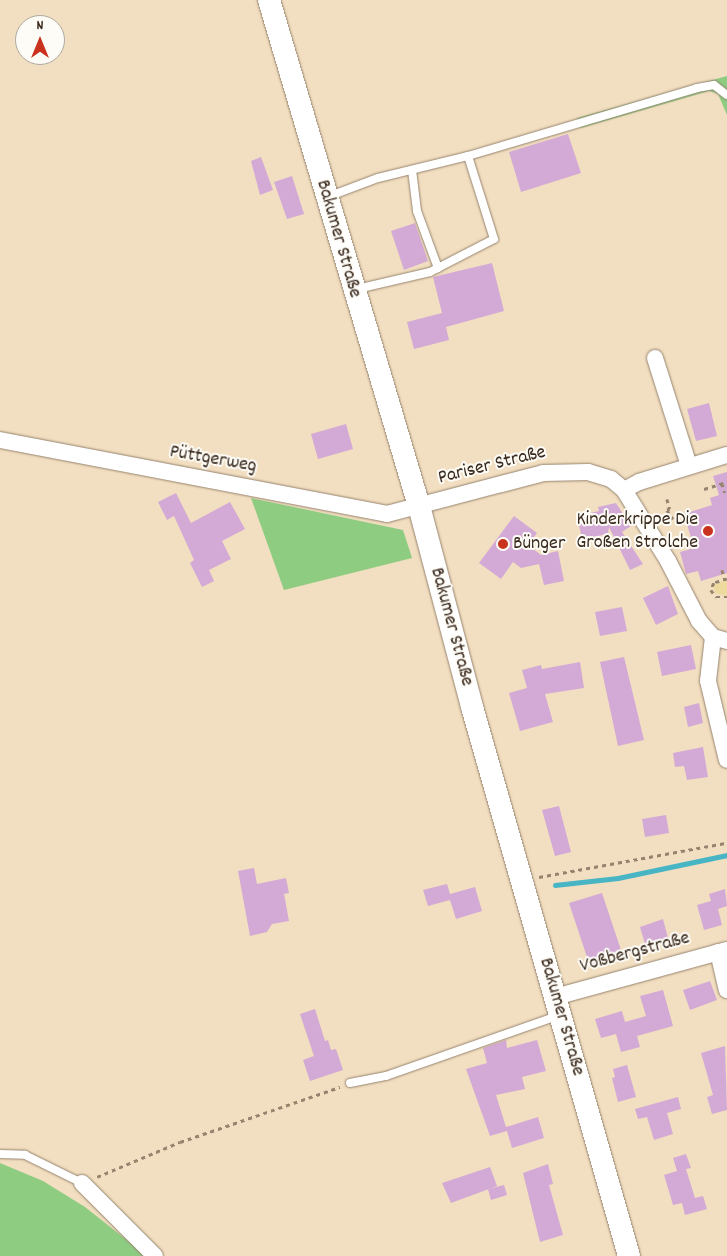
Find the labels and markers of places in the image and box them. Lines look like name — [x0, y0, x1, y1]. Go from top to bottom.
place label: Kinderkrippe Die Großen Strolche — [576, 508, 698, 555]
marker: Kinderkrippe Die Großen Strolche — [702, 525, 714, 537]
place label: Bünger — [513, 532, 565, 556]
marker: Bünger — [497, 538, 509, 550]

